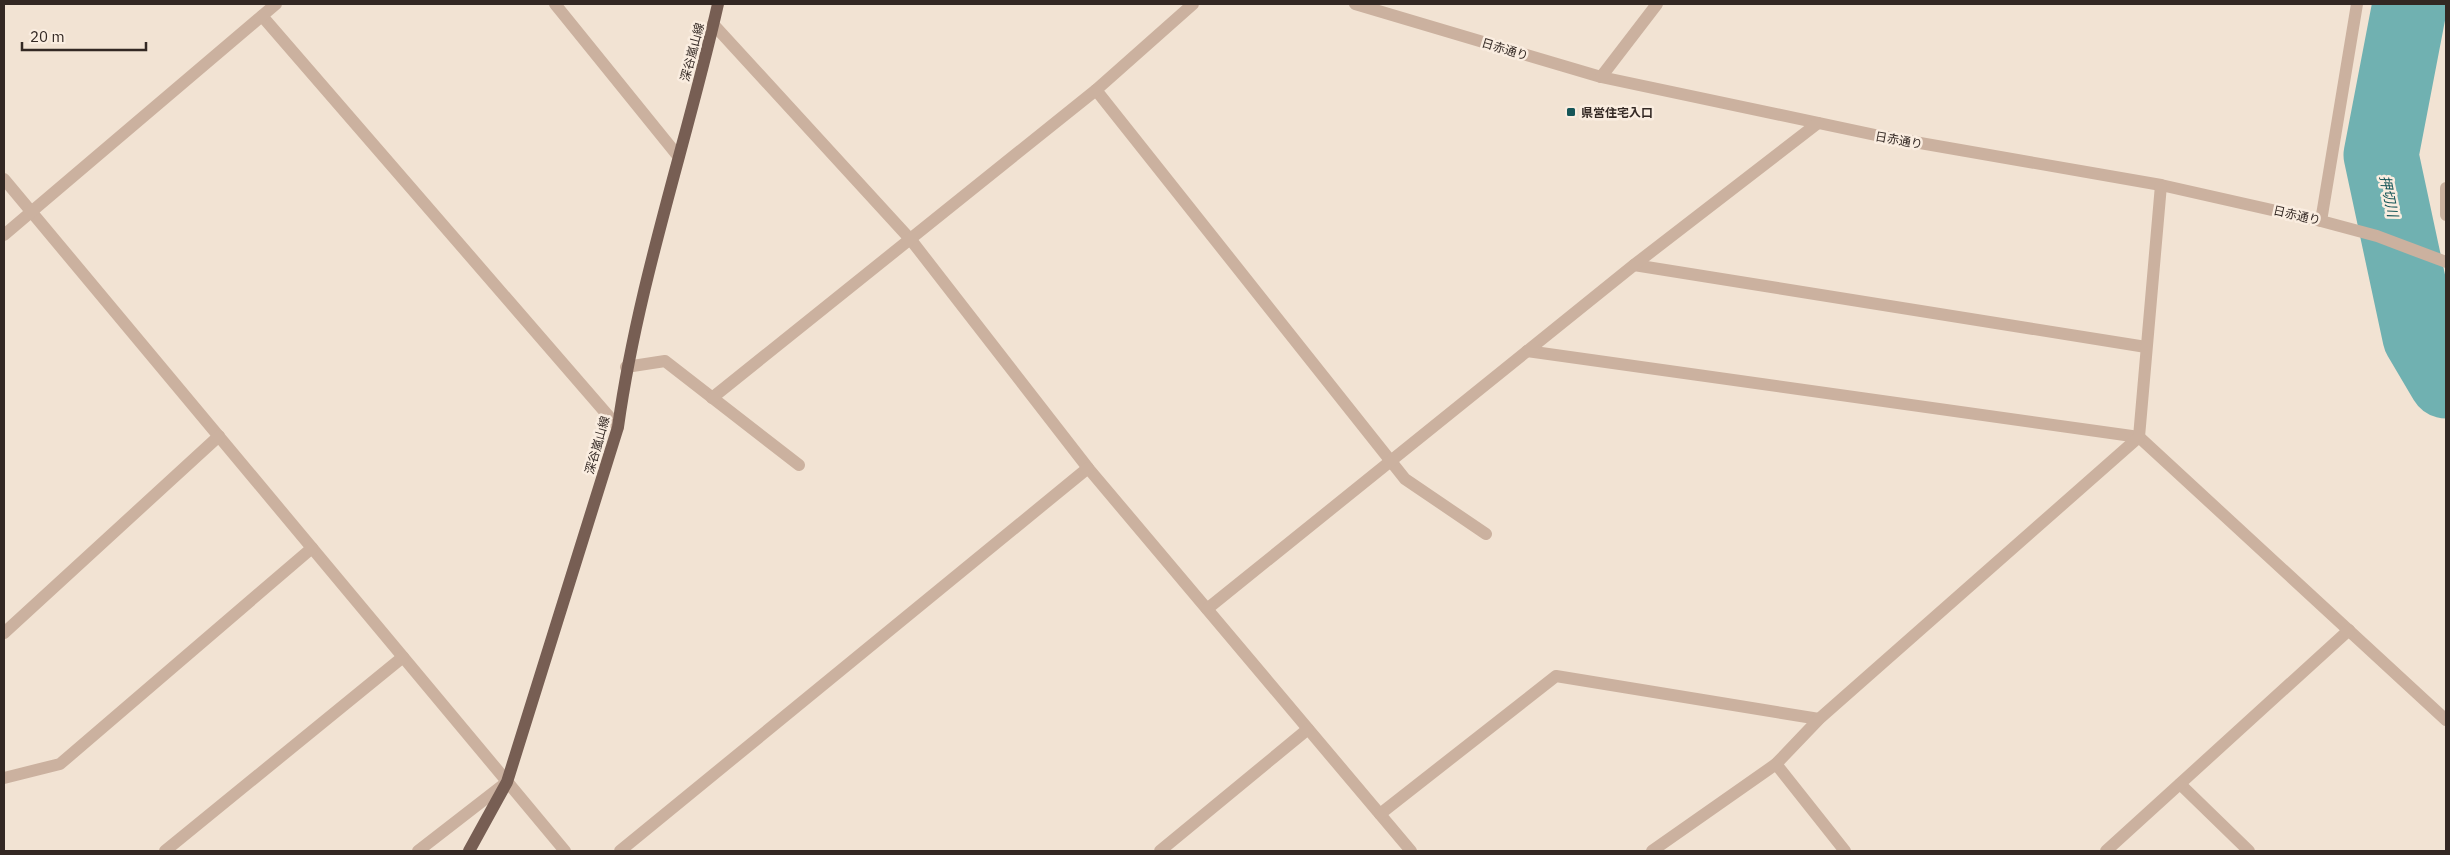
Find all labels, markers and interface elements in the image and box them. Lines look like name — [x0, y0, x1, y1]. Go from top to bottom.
scale bar — [22, 20, 146, 52]
street label: 深谷嵐山線 — [677, 21, 707, 83]
text: 20 m — [30, 27, 65, 46]
street label: 日赤通り — [1480, 35, 1530, 63]
place label: 県営住宅入口 — [1581, 105, 1653, 120]
marker: 県営住宅入口 — [1565, 106, 1577, 118]
street label: 日赤通り — [1874, 128, 1924, 152]
water label: 押切川 — [2376, 174, 2403, 220]
street label: 日赤通り — [2272, 202, 2322, 228]
street label: 深谷嵐山線 — [582, 414, 612, 476]

